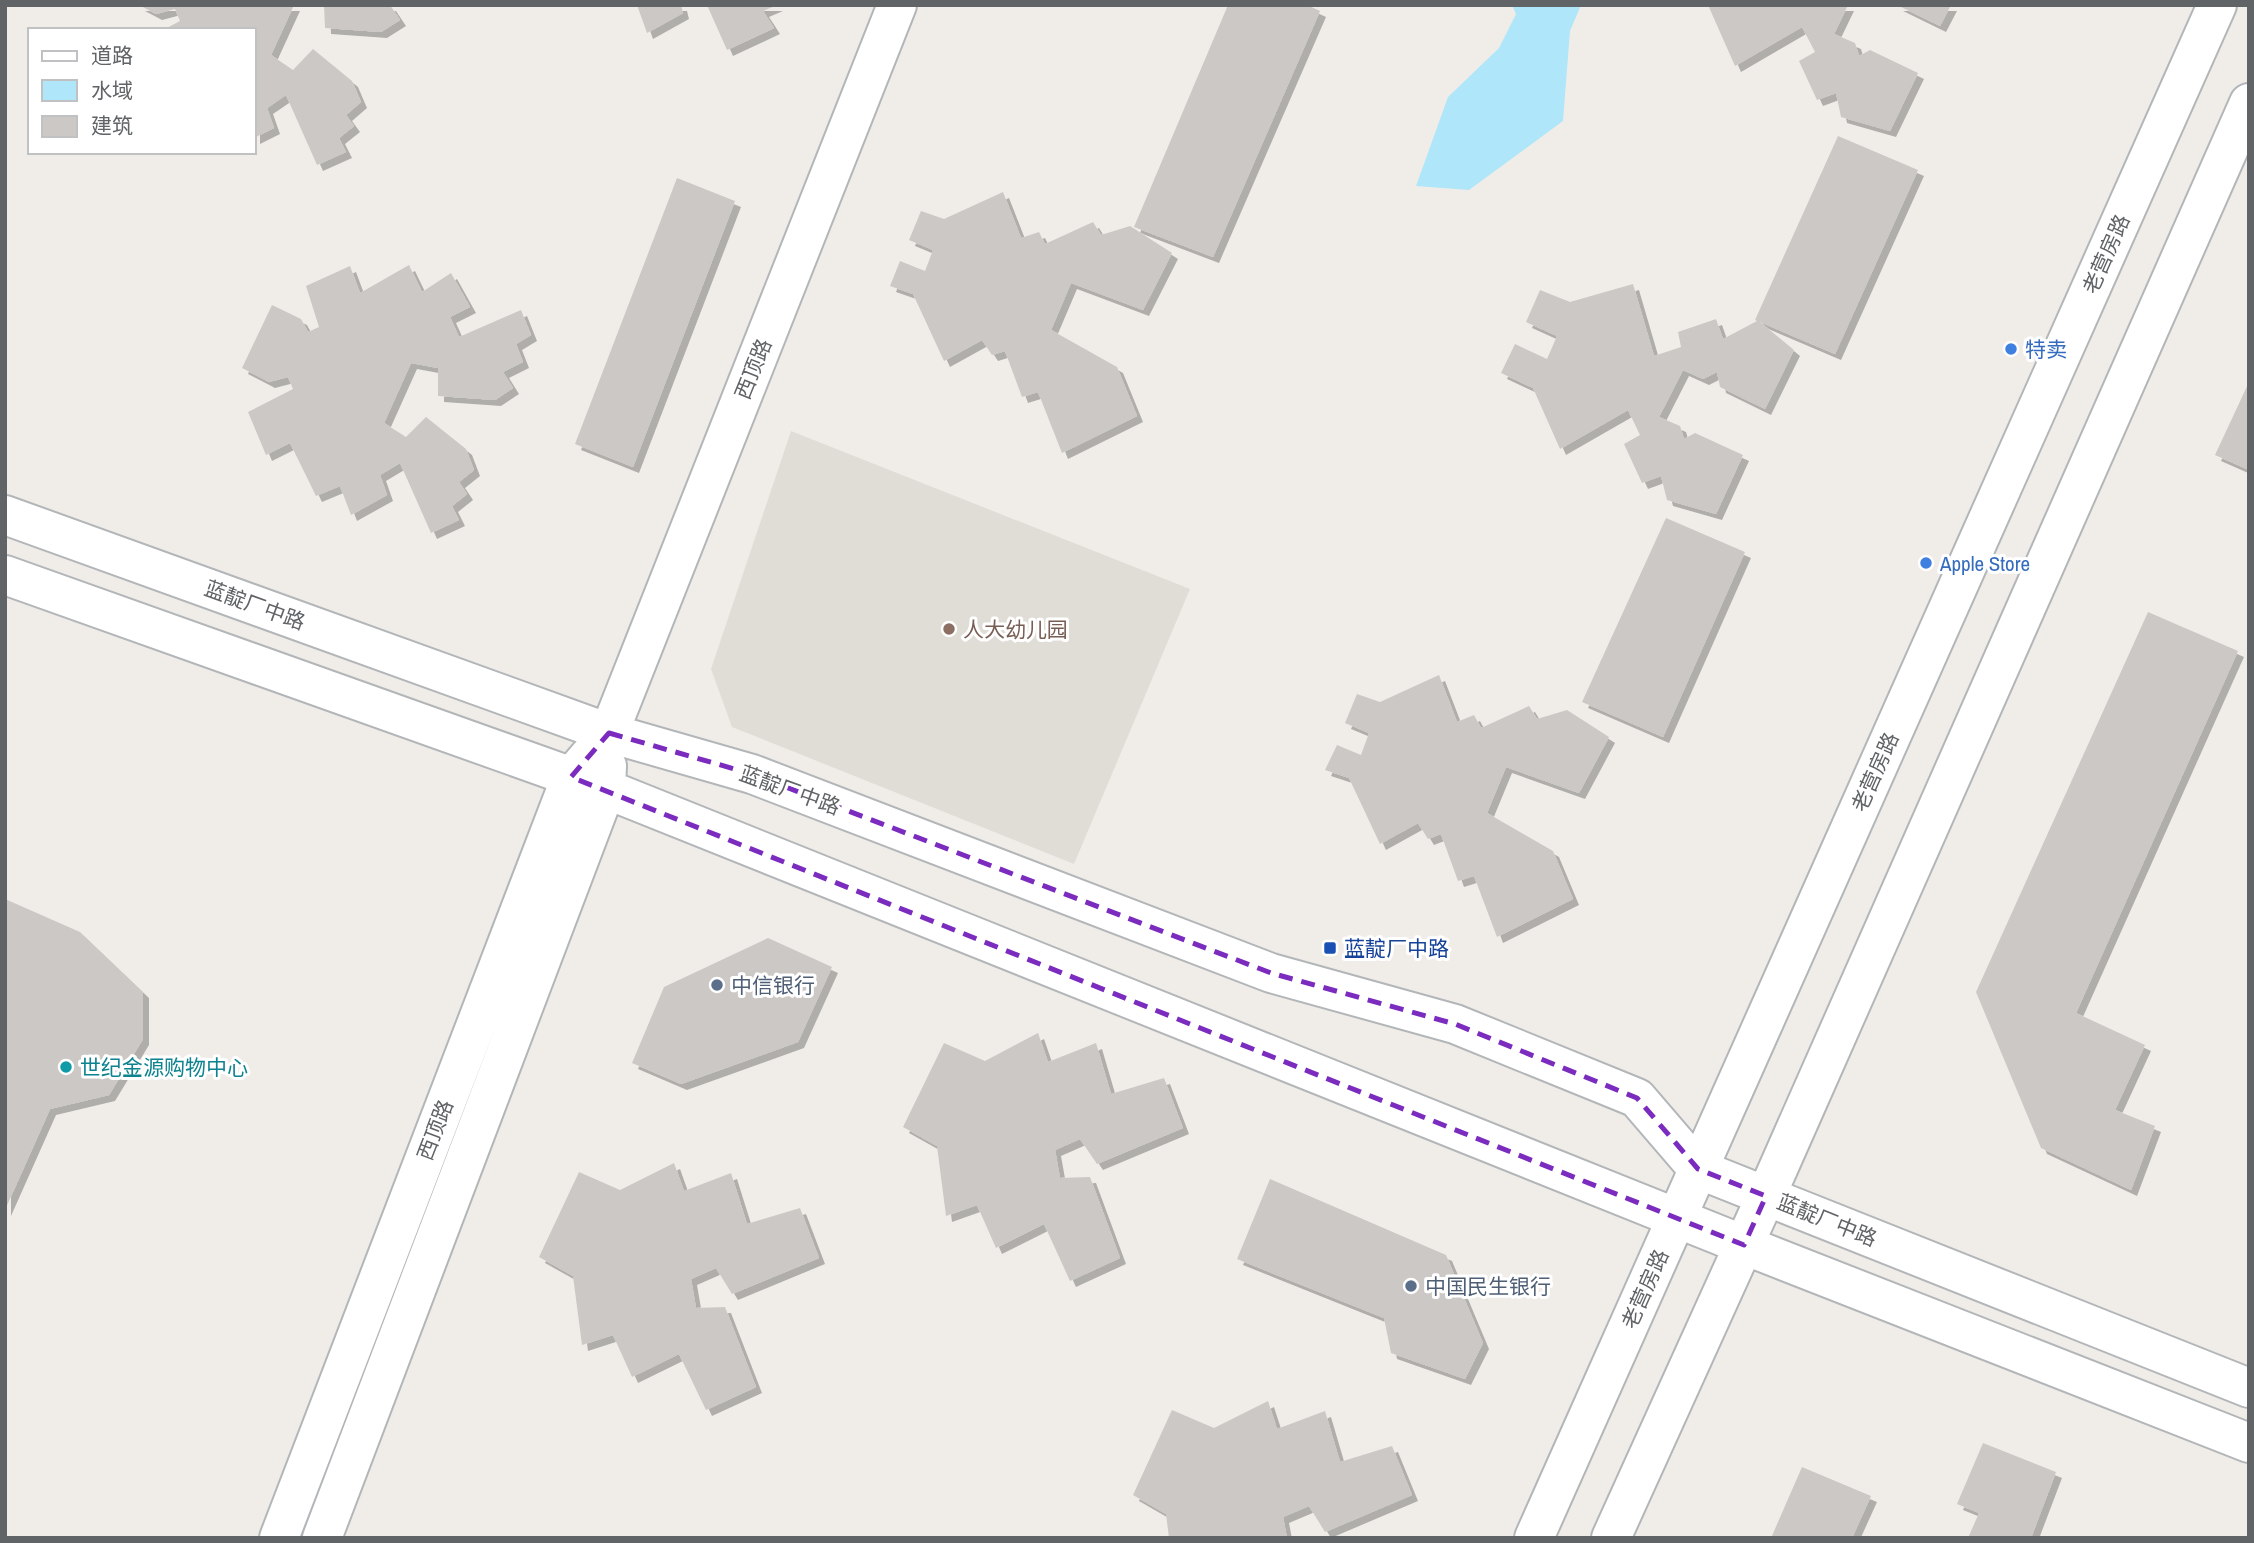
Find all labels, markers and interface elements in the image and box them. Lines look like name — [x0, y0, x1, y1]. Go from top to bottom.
legend — [28, 28, 256, 154]
text: 道路 — [91, 41, 133, 70]
text: 水域 — [91, 76, 133, 105]
text: 建筑 — [91, 111, 133, 140]
street label: 老营房路 — [2076, 210, 2136, 298]
street label: 西顶路 — [728, 334, 778, 404]
place label: 特卖 — [2025, 335, 2067, 364]
marker: 特卖 — [2003, 341, 2019, 357]
place label: Apple Store — [1939, 549, 2030, 578]
marker: Apple Store — [1918, 555, 1934, 571]
street label: 蓝靛厂中路 — [201, 573, 309, 637]
place label: 人大幼儿园 — [963, 615, 1068, 644]
marker: 人大幼儿园 — [941, 621, 957, 637]
street label: 老营房路 — [1845, 728, 1905, 816]
street label: 蓝靛厂中路 — [736, 758, 844, 822]
place label: 蓝靛厂中路 — [1344, 934, 1449, 963]
marker: 蓝靛厂中路 — [1322, 940, 1338, 956]
place label: 中信银行 — [731, 971, 815, 1000]
marker: 中信银行 — [709, 977, 725, 993]
place label: 世纪金源购物中心 — [80, 1053, 248, 1082]
marker: 世纪金源购物中心 — [58, 1059, 74, 1075]
street label: 西顶路 — [410, 1095, 460, 1165]
street label: 蓝靛厂中路 — [1773, 1187, 1881, 1253]
street label: 老营房路 — [1615, 1245, 1675, 1333]
place label: 中国民生银行 — [1425, 1272, 1551, 1301]
marker: 中国民生银行 — [1403, 1278, 1419, 1294]

